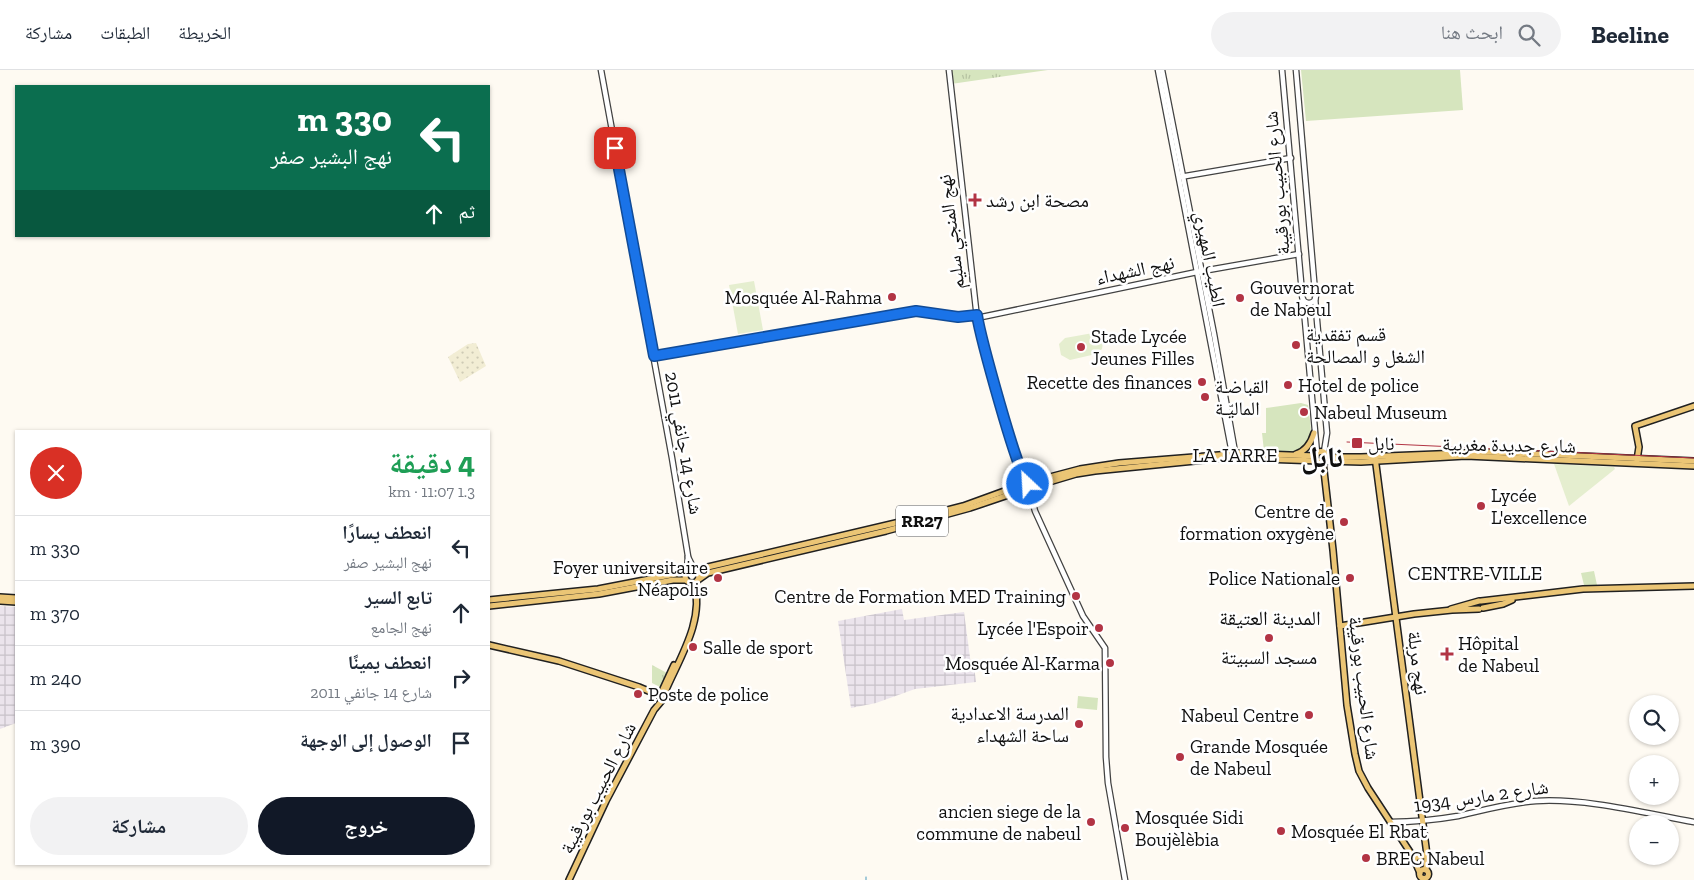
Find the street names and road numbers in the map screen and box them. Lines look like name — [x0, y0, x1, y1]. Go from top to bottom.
street label: شارع الحبيب بورقيبة — [1259, 110, 1295, 256]
street label: نهج المنجي سليم — [933, 173, 973, 291]
street label: الطيب المهيري — [1186, 209, 1231, 310]
street label: نهج الشهداء — [1094, 250, 1177, 291]
street label: شارع 14 جانفي 2011 — [656, 370, 708, 517]
street label: شارع جديدة مغربية — [1442, 432, 1576, 458]
road number: RR27 — [896, 506, 948, 536]
street label: شارع الحبيب بورقيبة — [1344, 615, 1384, 761]
street label: نهج مربلة — [1402, 630, 1433, 696]
street label: شارع الحبيب بورقيبة — [555, 719, 641, 857]
street label: شارع 2 مارس 1934 — [1412, 775, 1550, 817]

